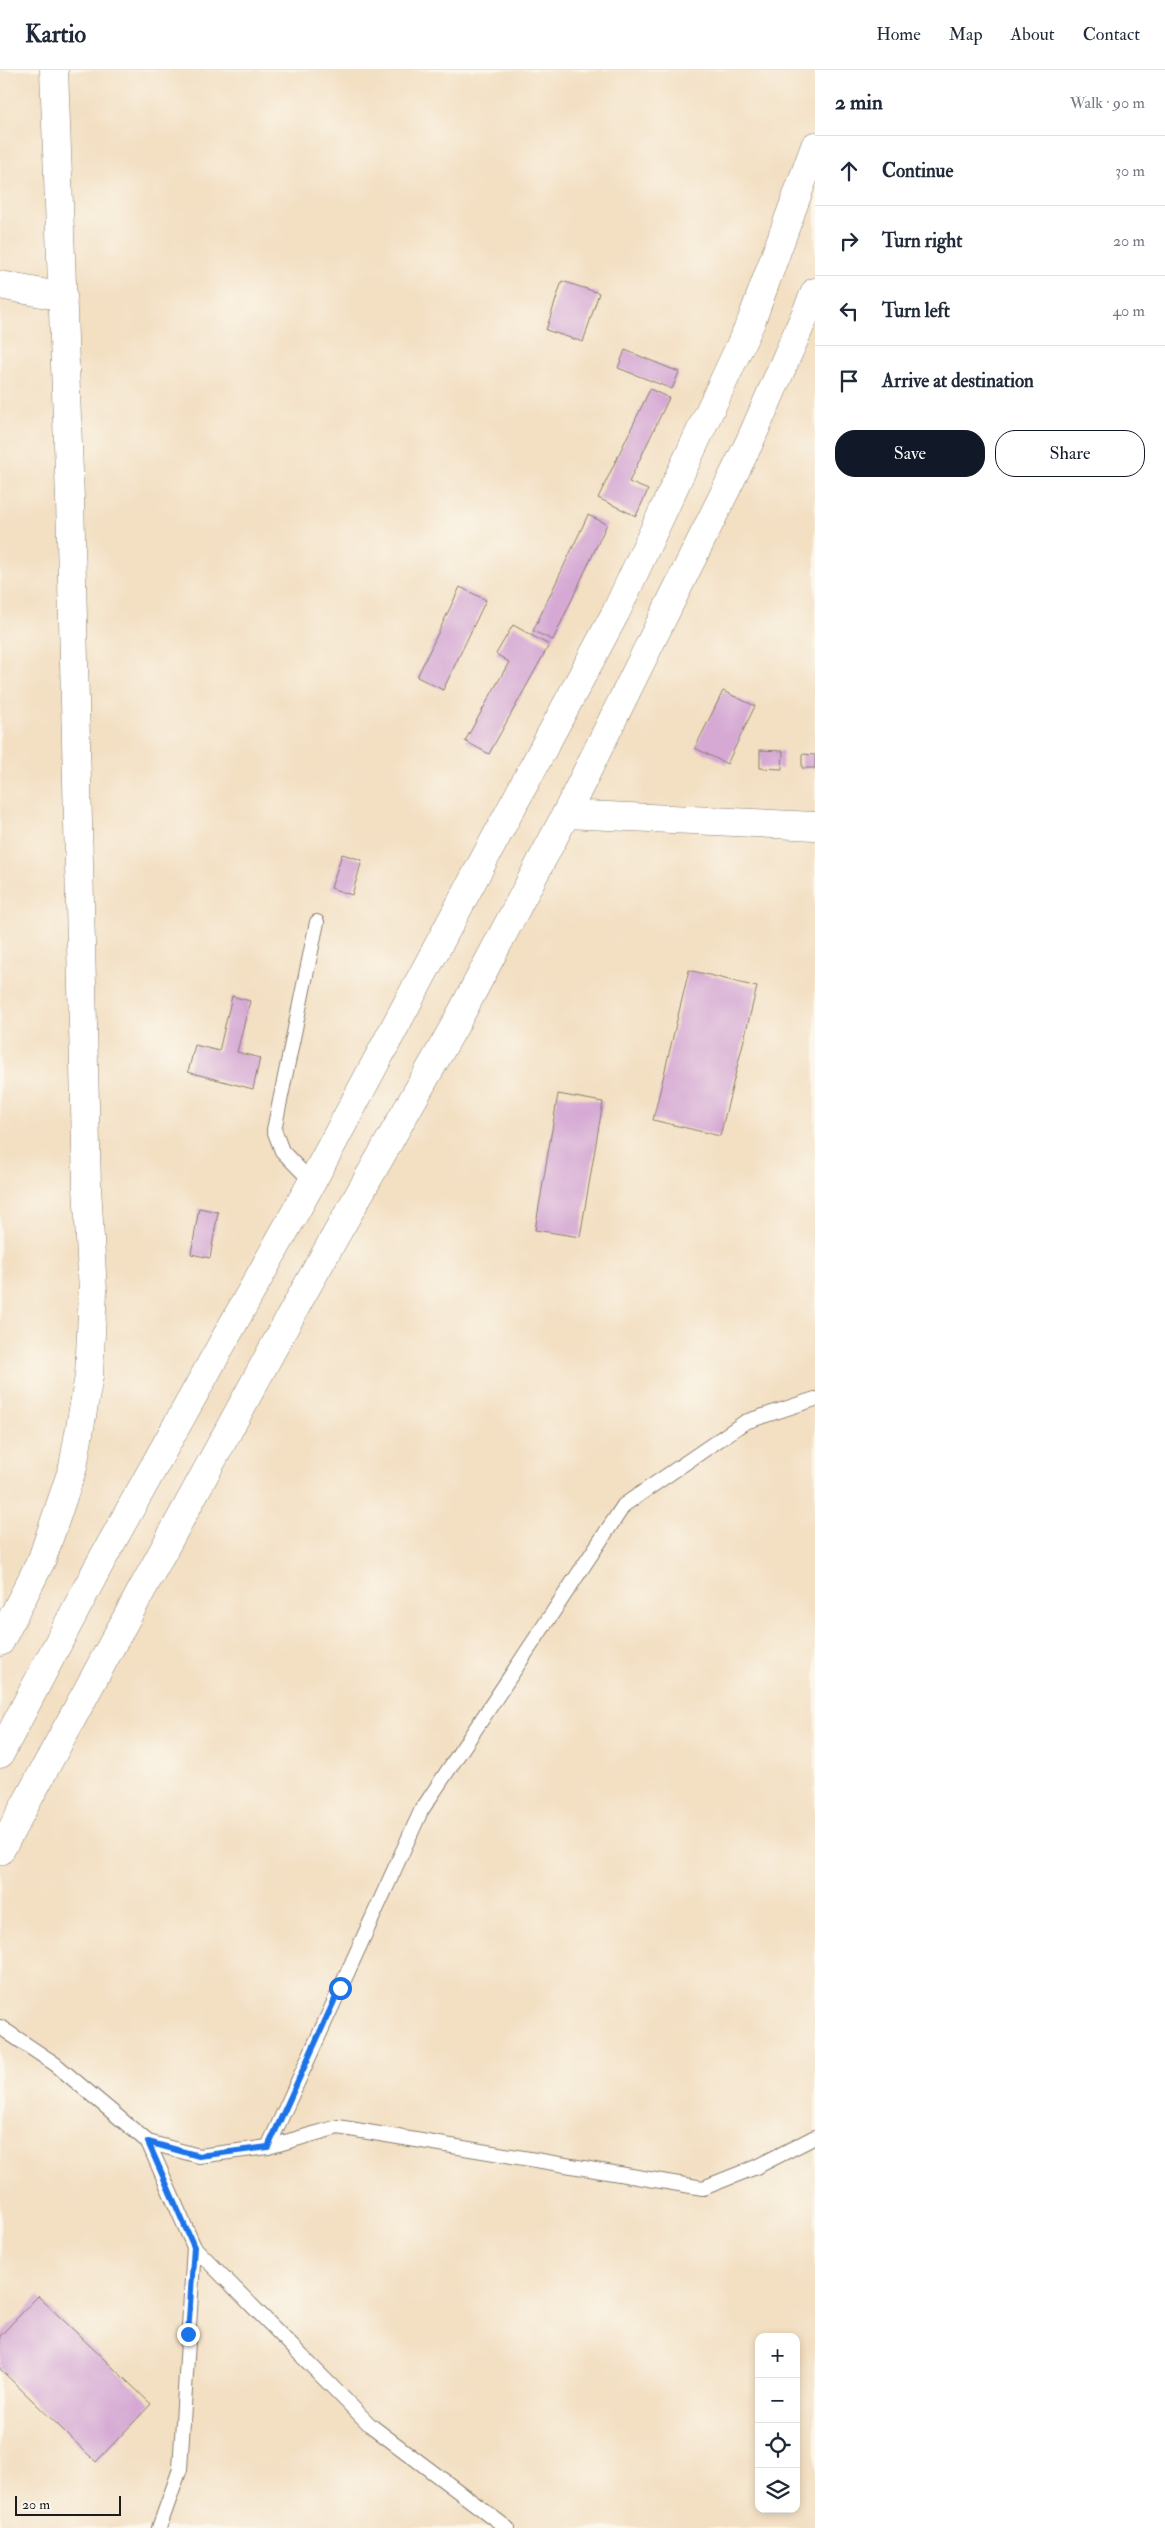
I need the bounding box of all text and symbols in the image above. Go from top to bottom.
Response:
text: Kartio [25,19,86,50]
text: Home [876,23,921,46]
text: Map [949,23,983,46]
text: About [1011,23,1055,46]
text: Contact [1083,23,1140,46]
text: 2 min [835,89,883,116]
text: Walk · 90 m [1070,93,1145,113]
icon: ahead [835,157,863,185]
text: Continue [882,159,953,183]
text: 30 m [1115,161,1145,181]
icon: right [835,227,863,255]
text: Turn right [882,229,962,253]
text: 20 m [1113,231,1145,251]
icon: left [835,297,863,325]
text: Turn left [882,299,950,323]
text: 40 m [1112,301,1145,321]
icon: arrive [835,367,863,395]
text: Arrive at destination [882,369,1034,393]
button: Save [835,430,985,477]
button: Share [995,430,1145,477]
route start [329,1977,352,2000]
route end [177,2323,200,2346]
map controls [755,2333,800,2513]
button: + [755,2333,800,2378]
button: − [755,2378,800,2423]
button: locate [755,2423,800,2468]
button: layers [755,2468,800,2513]
scale bar [15,2493,121,2516]
text: 20 m [22,2496,50,2513]

